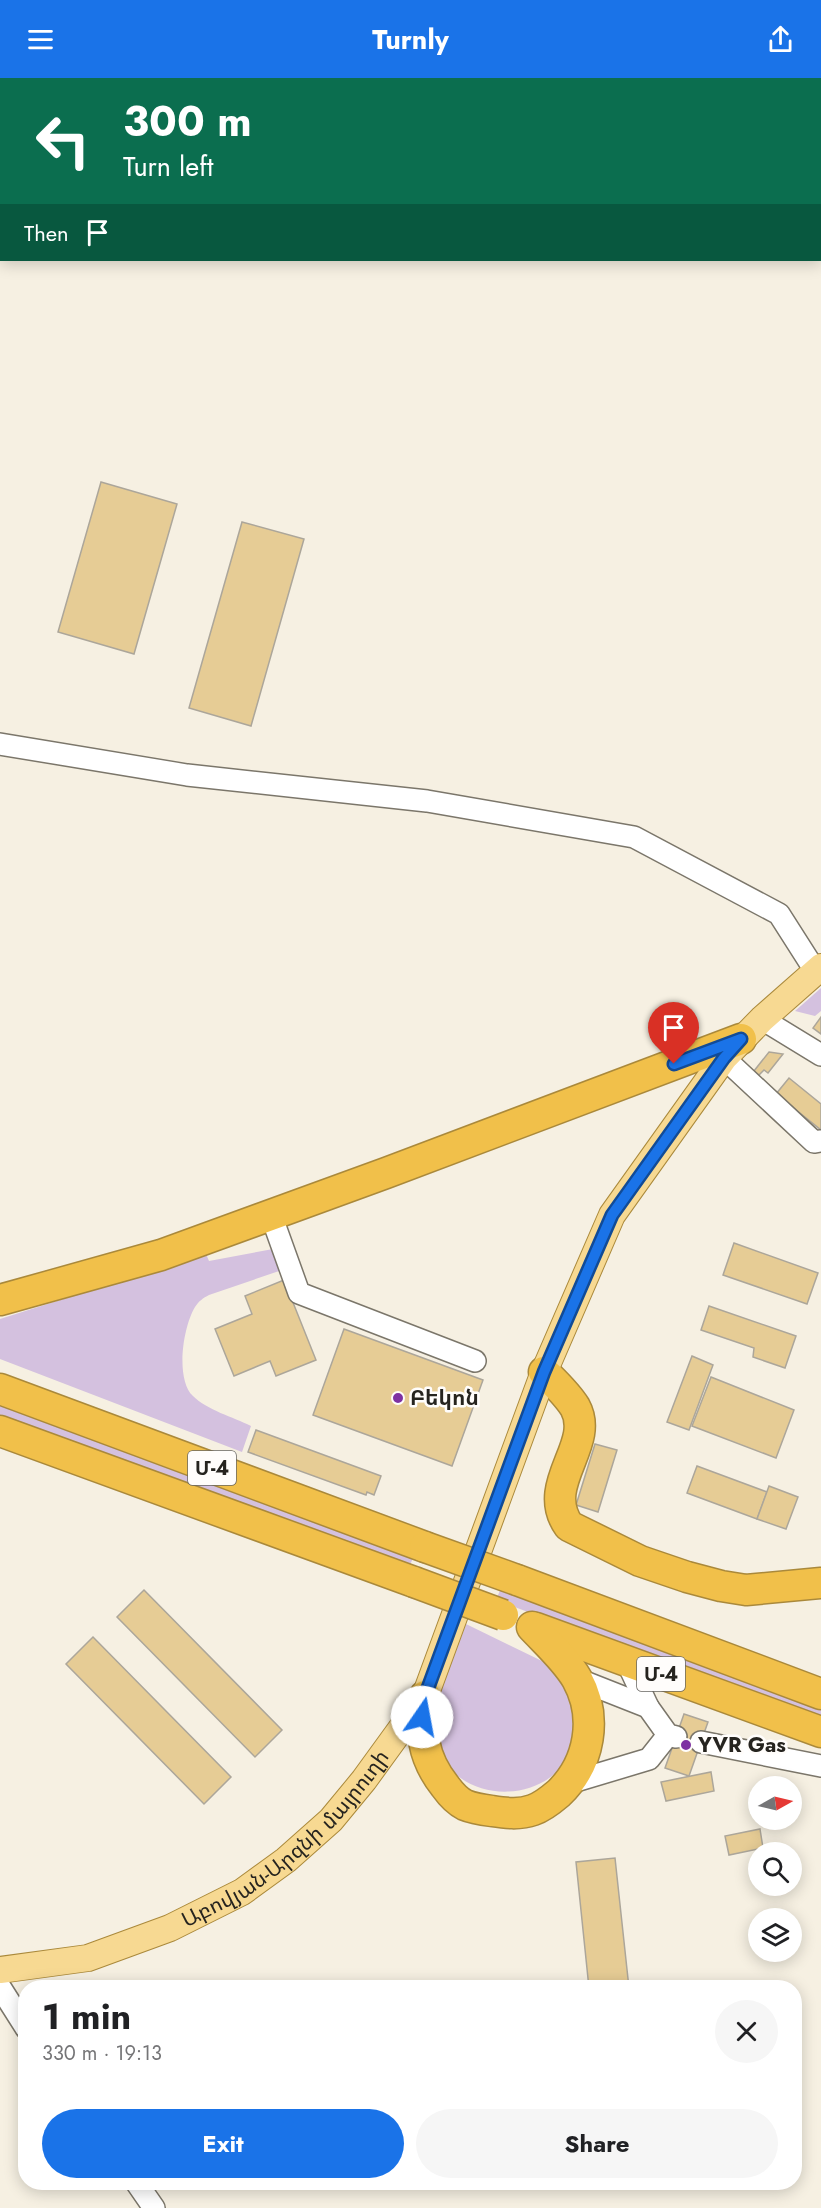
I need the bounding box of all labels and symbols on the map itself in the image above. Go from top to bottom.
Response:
pin [648,1002,699,1064]
place label: Բեկոն [410,1383,479,1413]
marker: Բեկոն [391,1391,405,1405]
road number: Մ-4 [188,1451,236,1485]
road number: Մ-4 [637,1657,685,1691]
position arrow [390,1685,454,1749]
place label: YVR Gas [697,1730,786,1760]
marker: YVR Gas [679,1738,693,1752]
street label: Աբովյան-Արզնի մայրուղի [176,1744,396,1935]
north arrow [748,1776,802,1830]

